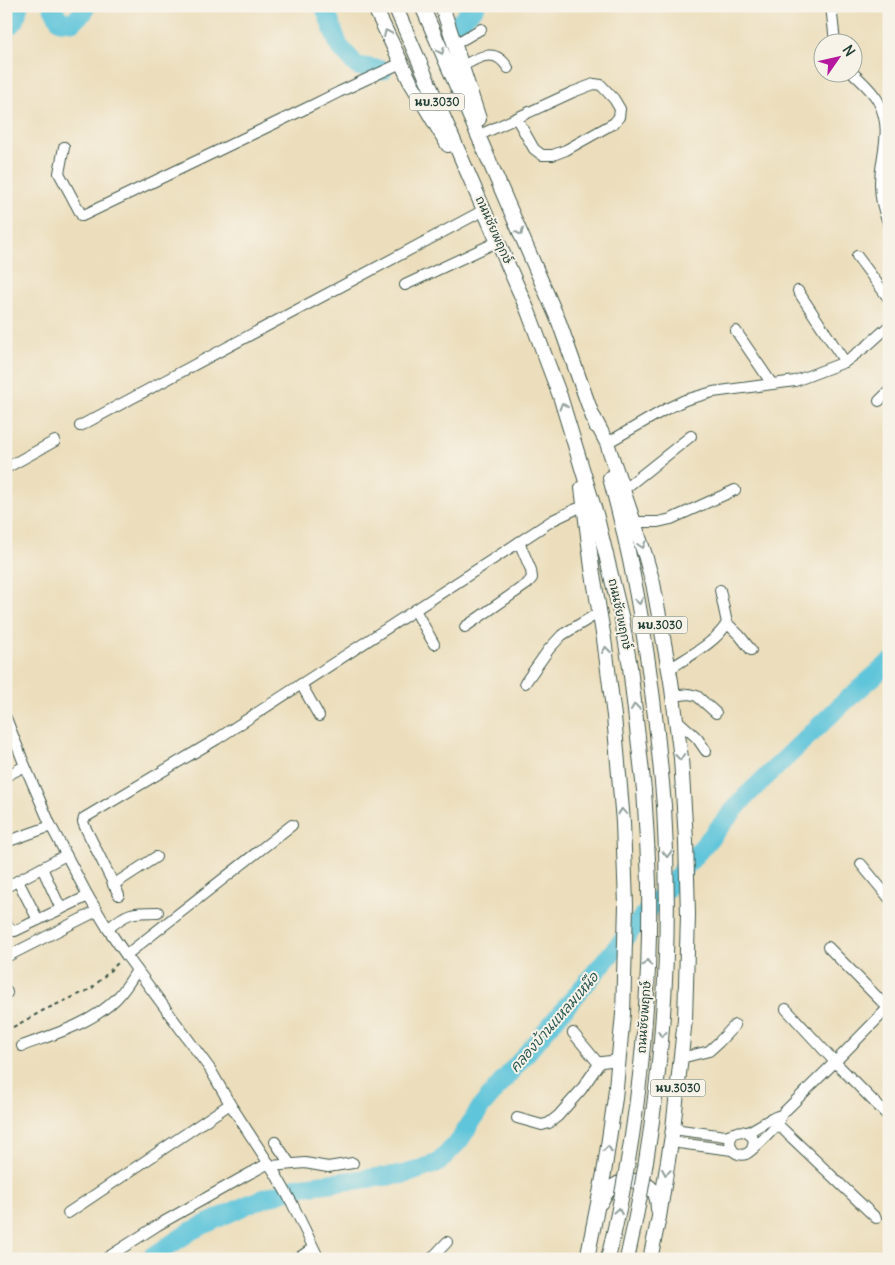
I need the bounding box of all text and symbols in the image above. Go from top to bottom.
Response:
one-way arrow [383,29,393,38]
north arrow [812,32,862,82]
text: N [839,42,859,60]
one-way arrow [435,46,446,55]
road number: นบ.3030 [410,94,464,110]
street label: ถนนชัยพฤกษ์ [472,194,516,267]
one-way arrow [513,227,524,236]
one-way arrow [559,402,569,411]
one-way arrow [636,541,646,549]
street label: ถนนชัยพฤกษ์ [605,577,636,652]
one-way arrow [633,597,643,606]
road number: นบ.3030 [632,616,688,634]
one-way arrow [601,646,612,654]
one-way arrow [630,703,641,711]
one-way arrow [674,753,685,761]
one-way arrow [617,808,628,816]
one-way arrow [661,850,672,858]
one-way arrow [642,959,653,967]
water label: คลองบ้านแหลมเหนือ [506,968,603,1076]
street label: ถนนชัยพฤกษ์ [633,979,655,1054]
one-way arrow [657,1030,668,1038]
road number: นบ.3030 [650,1080,706,1096]
one-way arrow [602,1144,612,1153]
one-way arrow [661,1168,672,1176]
one-way arrow [612,1207,622,1215]

